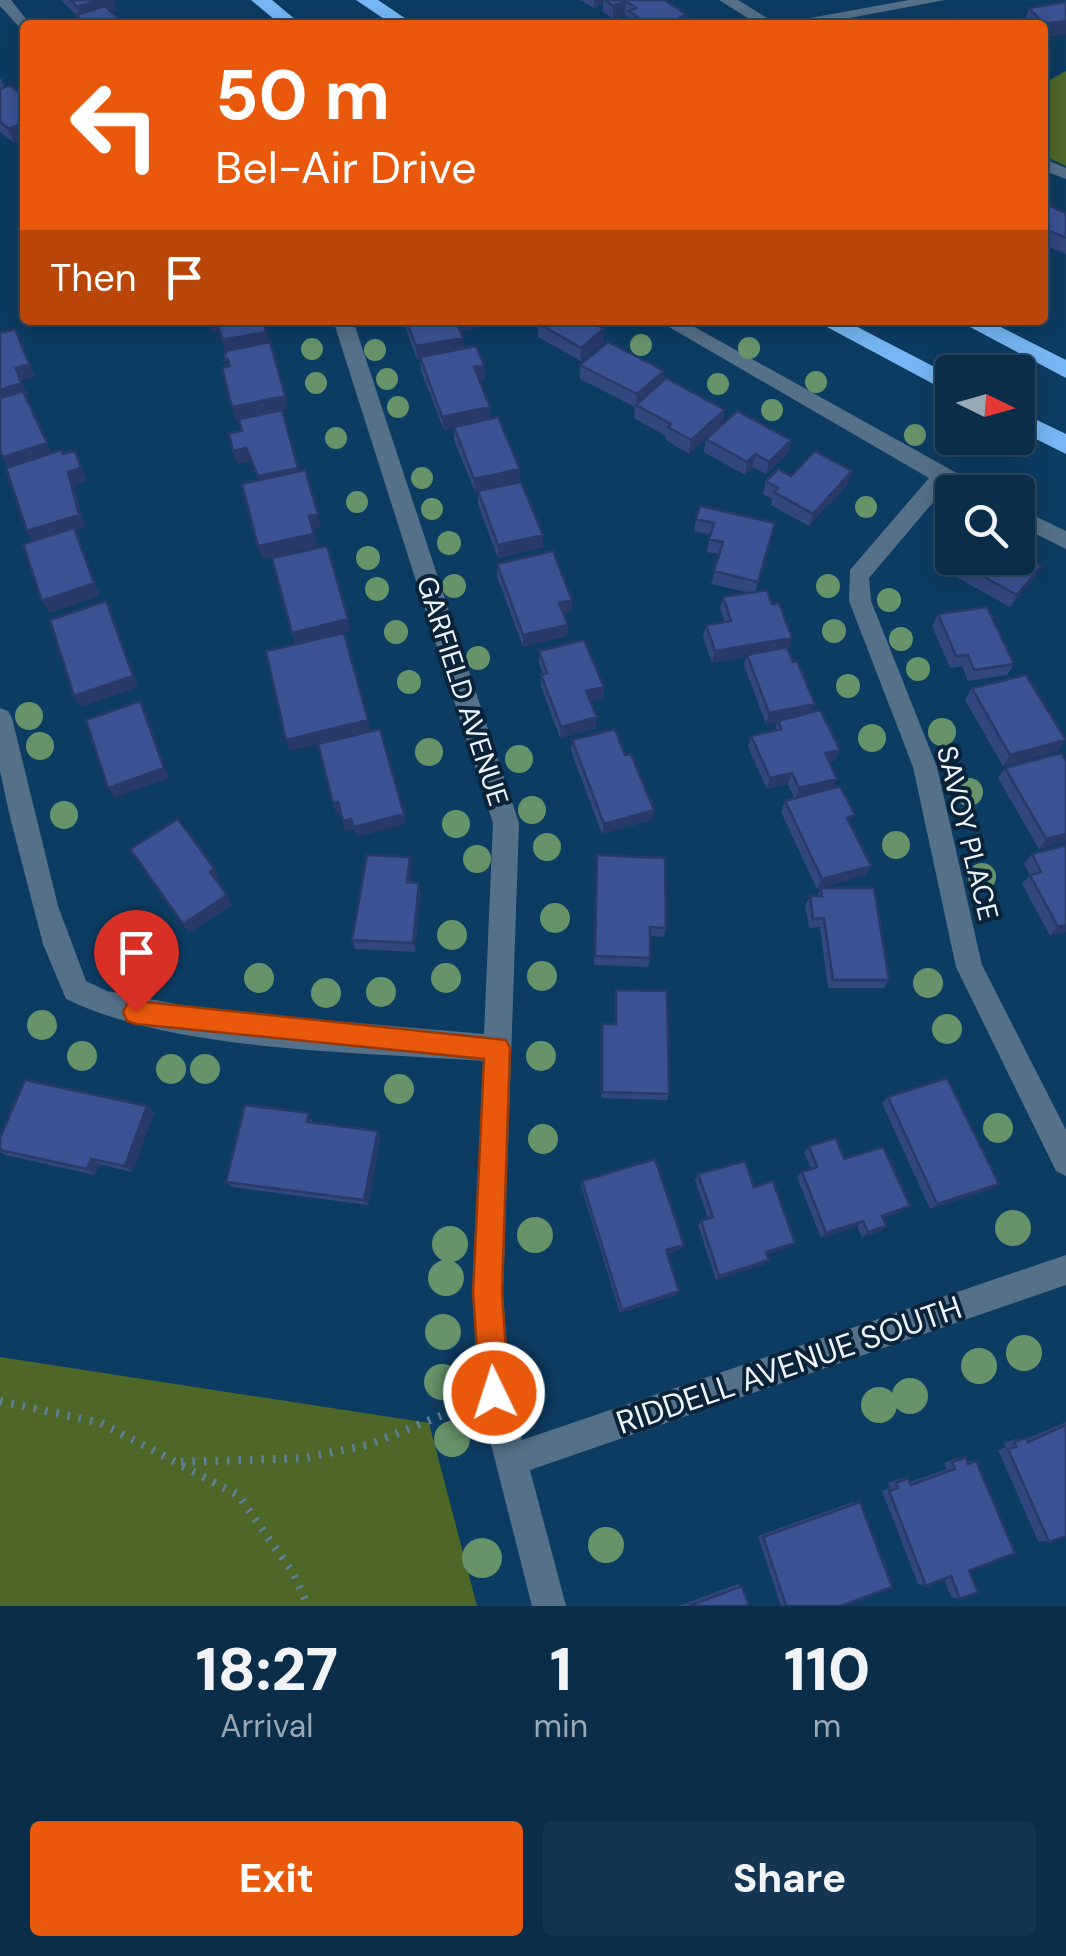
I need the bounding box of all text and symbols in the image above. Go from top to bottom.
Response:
text: 50 m [215,50,390,141]
icon: left [50,60,180,190]
text: Bel-Air Drive [215,138,477,197]
icon: arrive [157,250,212,305]
text: Then [50,253,137,303]
north arrow [935,355,1035,455]
map controls [935,355,1035,575]
button: search [935,475,1035,575]
street label: GARFIELD AVENUE [408,572,517,811]
street label: SAVOY PLACE [928,742,1007,924]
pin [94,910,179,1013]
icon: arrive [109,925,164,980]
street label: RIDDELL AVENUE SOUTH [611,1286,967,1444]
position arrow [442,1341,546,1445]
text: 18:27 [196,1630,338,1709]
text: 1 [550,1630,572,1709]
text: 110 [784,1630,870,1709]
text: Arrival [220,1705,313,1747]
text: min [534,1705,588,1747]
text: m [813,1705,841,1747]
button: Exit [30,1821,523,1936]
button: Share [543,1821,1036,1936]

